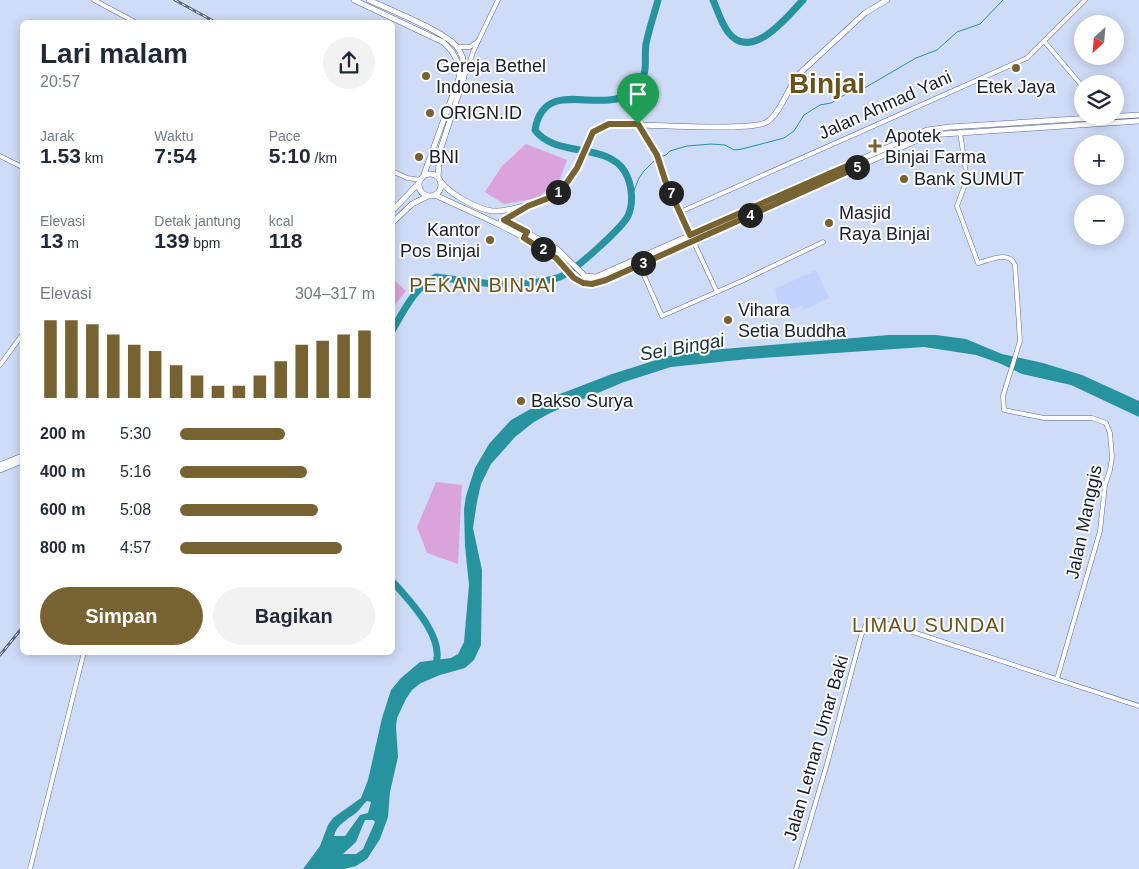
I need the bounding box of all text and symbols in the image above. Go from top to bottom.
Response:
north arrow [1074,15,1124,65]
map controls [1074,15,1124,245]
button: share [323,37,375,89]
text: Lari malam [40,38,188,69]
place label: Gereja Bethel Indonesia [436,56,546,97]
marker: Etek Jaya [1010,62,1022,74]
street label: Jalan Ahmad Yani [815,67,955,143]
district label: Binjai [789,68,865,99]
marker: Gereja Bethel Indonesia [420,70,432,82]
text: 20:57 [40,73,80,90]
pin [617,73,659,124]
button: layers [1074,75,1124,125]
place label: Etek Jaya [976,77,1057,97]
icon: arrive [624,80,652,108]
place label: ORIGN.ID [440,103,522,123]
marker: ORIGN.ID [424,107,436,119]
place label: Apotek Binjai Farma [885,126,987,167]
text: Jarak [40,128,74,144]
text: Waktu [154,128,193,144]
text: Pace [269,128,301,144]
button: + [1074,135,1124,185]
marker: Apotek Binjai Farma [869,140,881,152]
text: 1.53 [40,144,81,167]
text: 7:54 [154,144,196,167]
text: 5:10 [269,144,311,167]
place label: BNI [429,147,459,167]
text: km [81,150,103,166]
text: /km [311,150,337,166]
marker: BNI [413,151,425,163]
pin: 5 [844,154,870,180]
text: 5 [854,159,861,175]
place label: Bank SUMUT [914,169,1024,189]
marker: Bank SUMUT [898,173,910,185]
pin: 1 [546,180,570,204]
pin: 7 [658,180,684,206]
text: 1 [555,184,562,200]
text: 7 [668,185,675,201]
button: − [1074,195,1124,245]
pin: 4 [738,202,762,228]
place label: Masjid Raya Binjai [839,203,930,244]
text: 4 [747,207,754,223]
text: Elevasi [40,213,85,229]
text: Detak jantung [154,213,241,229]
text: kcal [269,213,294,229]
marker: Masjid Raya Binjai [823,217,835,229]
place label: Kantor Pos Binjai [400,220,480,261]
text: 13 [40,229,63,252]
text: 139 [154,229,189,252]
text: 118 [269,229,303,252]
marker: Kantor Pos Binjai [484,234,496,246]
text: m [63,235,79,251]
text: bpm [189,235,221,251]
pin: 2 [530,236,556,262]
text: 2 [540,241,547,257]
pin: 3 [630,250,656,276]
text: 3 [640,255,647,271]
district label: PEKAN BINJAI [409,274,557,296]
text: Elevasi [40,285,92,302]
text: 304–317 m [295,285,375,302]
place label: Vihara Setia Buddha [738,300,847,341]
marker: Vihara Setia Buddha [722,314,734,326]
water label: Sei Bingai [638,329,727,365]
place label: Bakso Surya [531,391,634,411]
marker: Bakso Surya [515,395,527,407]
text: 200 m [40,425,85,442]
text: 5:30 [120,425,151,442]
text: 400 m [40,463,85,480]
text: 5:16 [120,463,151,480]
street label: Jalan Manggis [1062,463,1106,581]
text: 600 m [40,501,85,518]
text: 5:08 [120,501,151,518]
text: 800 m [40,539,85,556]
text: 4:57 [120,539,151,556]
button: Simpan [40,587,203,645]
button: Bagikan [213,587,375,645]
district label: LIMAU SUNDAI [852,614,1006,636]
street label: Jalan Letnan Umar Baki [780,653,852,843]

